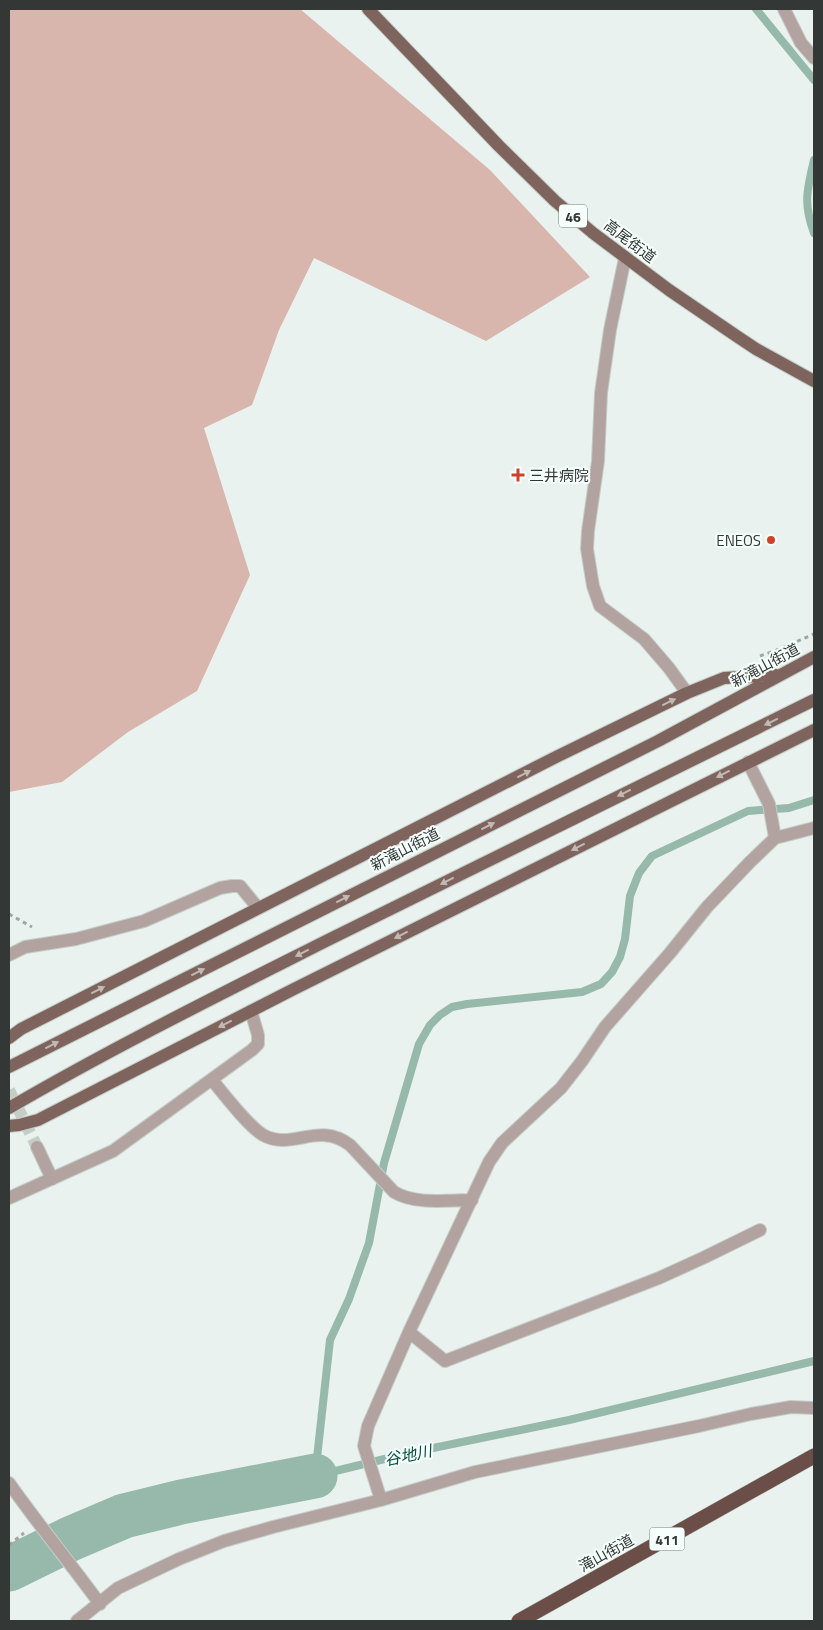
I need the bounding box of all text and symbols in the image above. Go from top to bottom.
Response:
road number: 46 [559,205,587,228]
street label: 高尾街道 [599,214,661,268]
place label: 三井病院 [529,464,589,487]
marker: 三井病院 [511,468,525,482]
place label: ENEOS [716,529,761,552]
marker: ENEOS [765,534,777,546]
street label: 新滝山街道 [726,637,804,693]
one-way arrow [662,698,677,706]
one-way arrow [763,718,778,726]
one-way arrow [516,770,531,778]
one-way arrow [716,770,731,778]
one-way arrow [617,789,632,797]
street label: 新滝山街道 [366,822,444,876]
one-way arrow [481,822,495,830]
one-way arrow [571,843,585,851]
one-way arrow [440,876,455,885]
one-way arrow [336,895,350,903]
one-way arrow [394,931,409,940]
one-way arrow [295,950,309,958]
one-way arrow [190,968,205,976]
one-way arrow [91,986,105,994]
one-way arrow [218,1020,232,1028]
one-way arrow [45,1041,59,1049]
water label: 谷地川 [382,1438,436,1472]
street label: 滝山街道 [574,1528,638,1578]
road number: 411 [650,1528,684,1550]

